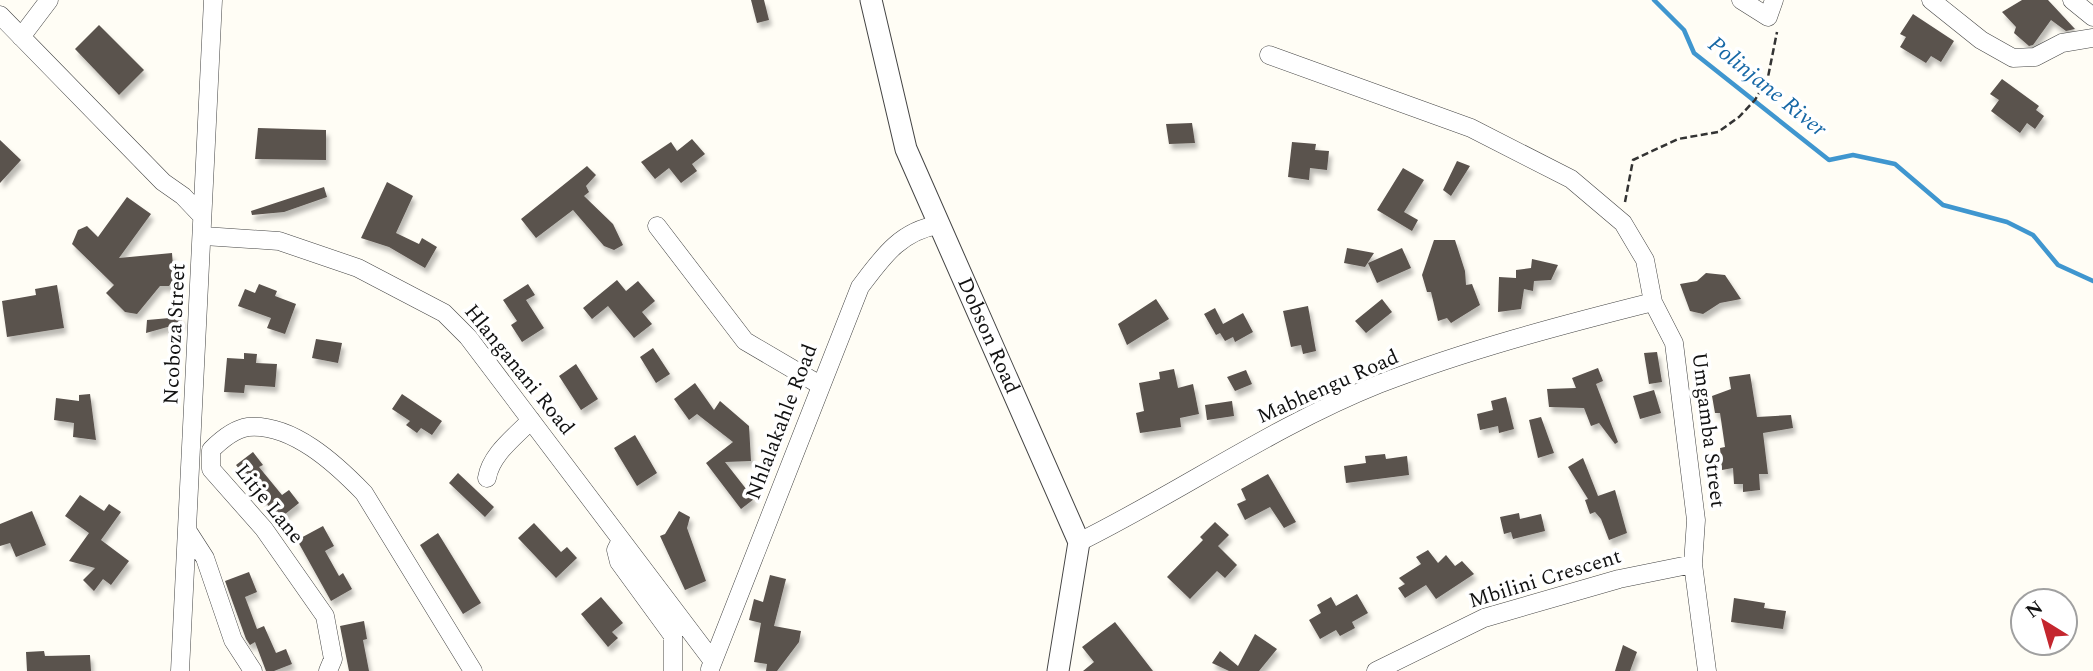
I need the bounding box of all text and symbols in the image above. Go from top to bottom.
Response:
water label: Polinjane River [1700,28,1835,147]
street label: Ncoboza Street [155,262,195,406]
street label: Dobson Road [948,272,1028,399]
street label: Hlanganani Road [456,297,582,443]
street label: Nhlalakahle Road [738,340,826,504]
street label: Mabhengu Road [1252,341,1404,433]
street label: Umgamba Street [1683,350,1733,510]
street label: Litje Lane [227,457,311,551]
street label: Mbilini Crescent [1465,541,1625,617]
north arrow [2009,587,2079,657]
text: N [2020,593,2050,626]

